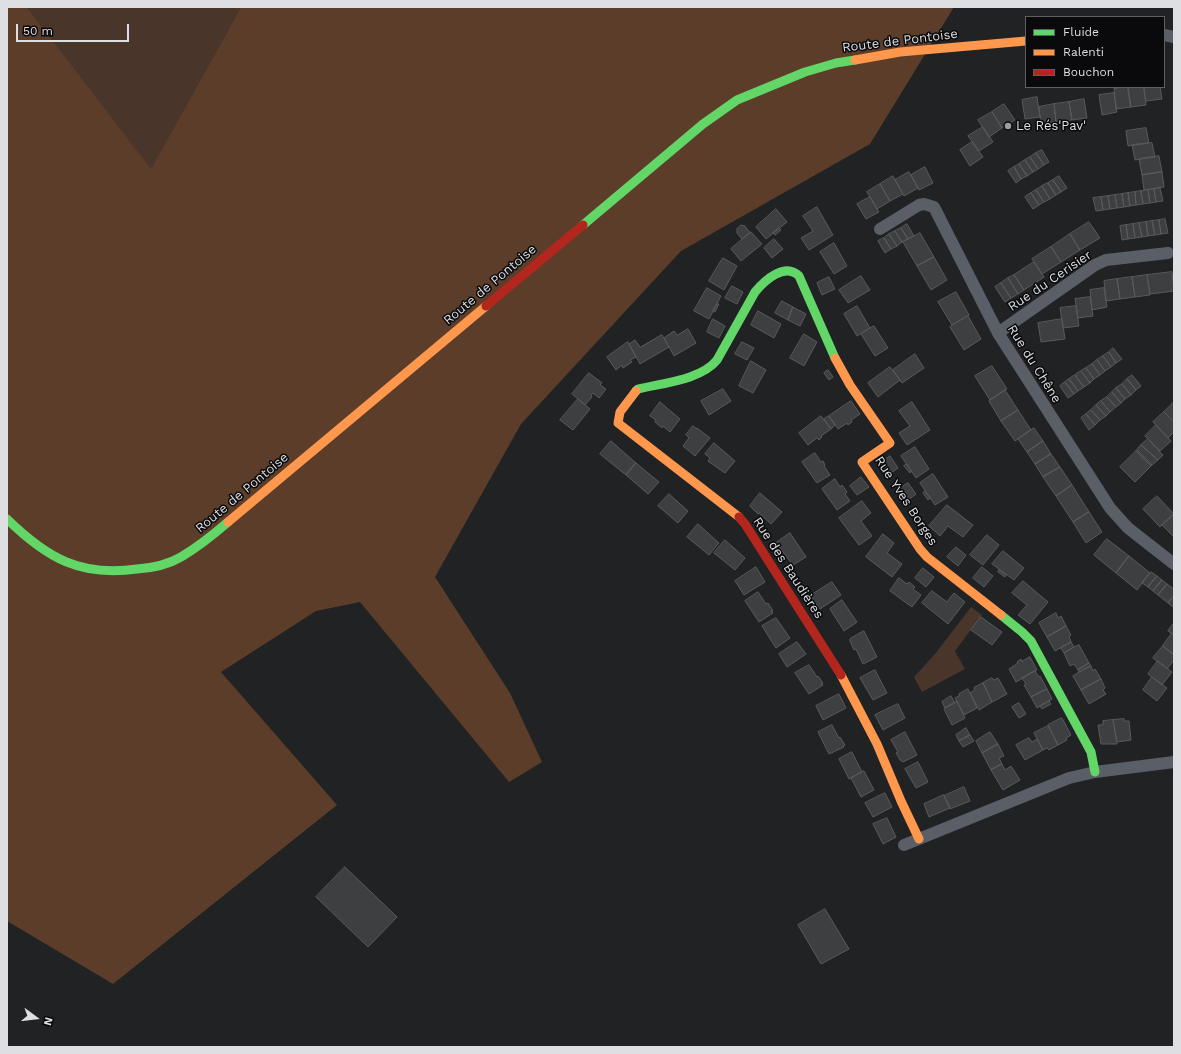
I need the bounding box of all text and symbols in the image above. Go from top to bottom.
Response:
scale bar [18,16,131,42]
legend [1025,16,1165,88]
text: 50 m [23,24,53,38]
text: Fluide [1063,25,1099,39]
street label: Route de Pontoise [841,26,959,56]
text: Ralenti [1063,45,1104,59]
text: Bouchon [1063,65,1114,79]
place label: Le Rés'Pav' [1016,118,1086,134]
marker: Le Rés'Pav' [1003,121,1013,131]
street label: Route de Pontoise [440,242,540,328]
street label: Rue du Cerisier [1005,247,1095,315]
street label: Rue du Chêne [1004,322,1064,406]
street label: Route de Pontoise [192,450,292,536]
street label: Rue Yves Borges [871,453,941,549]
street label: Rue des Baudières [749,514,827,622]
north arrow [16,998,56,1038]
text: N [41,1016,55,1027]

